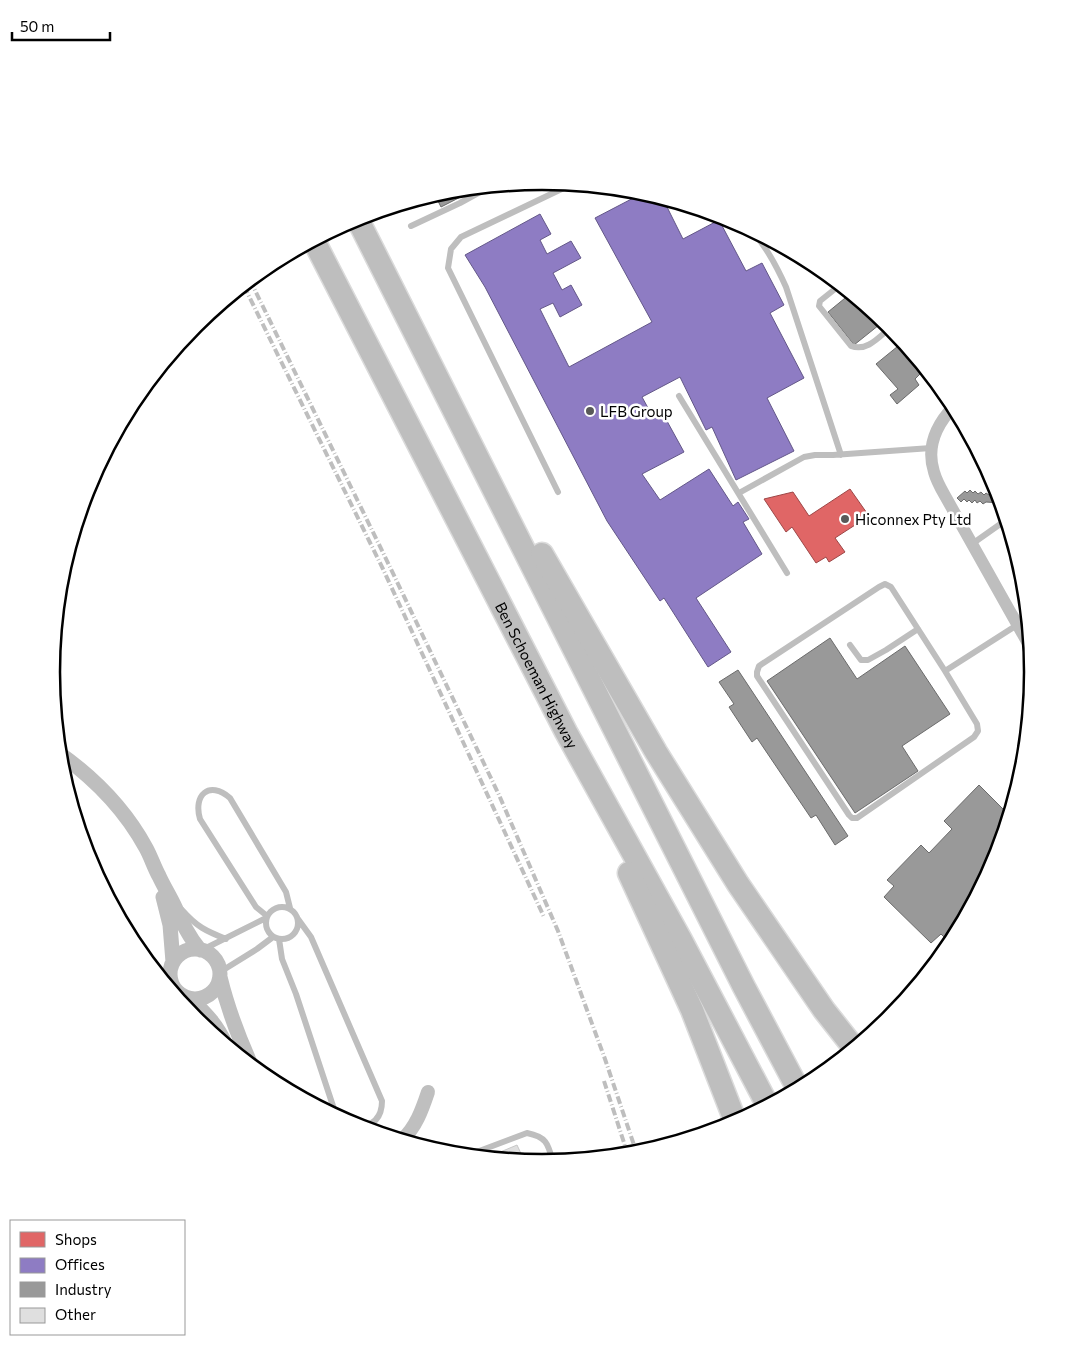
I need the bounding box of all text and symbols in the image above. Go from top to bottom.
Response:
scale bar [12,10,110,42]
text: 50 m [20,17,54,35]
place label: LFB Group [600,402,673,420]
marker: LFB Group [584,405,596,417]
place label: Hiconnex Pty Ltd [855,510,972,528]
marker: Hiconnex Pty Ltd [839,513,851,525]
street label: Ben Schoeman Highway [492,599,582,752]
legend [10,1220,185,1335]
text: Shops [55,1230,97,1248]
text: Offices [55,1255,105,1273]
text: Industry [55,1280,112,1298]
text: Other [55,1305,96,1323]

